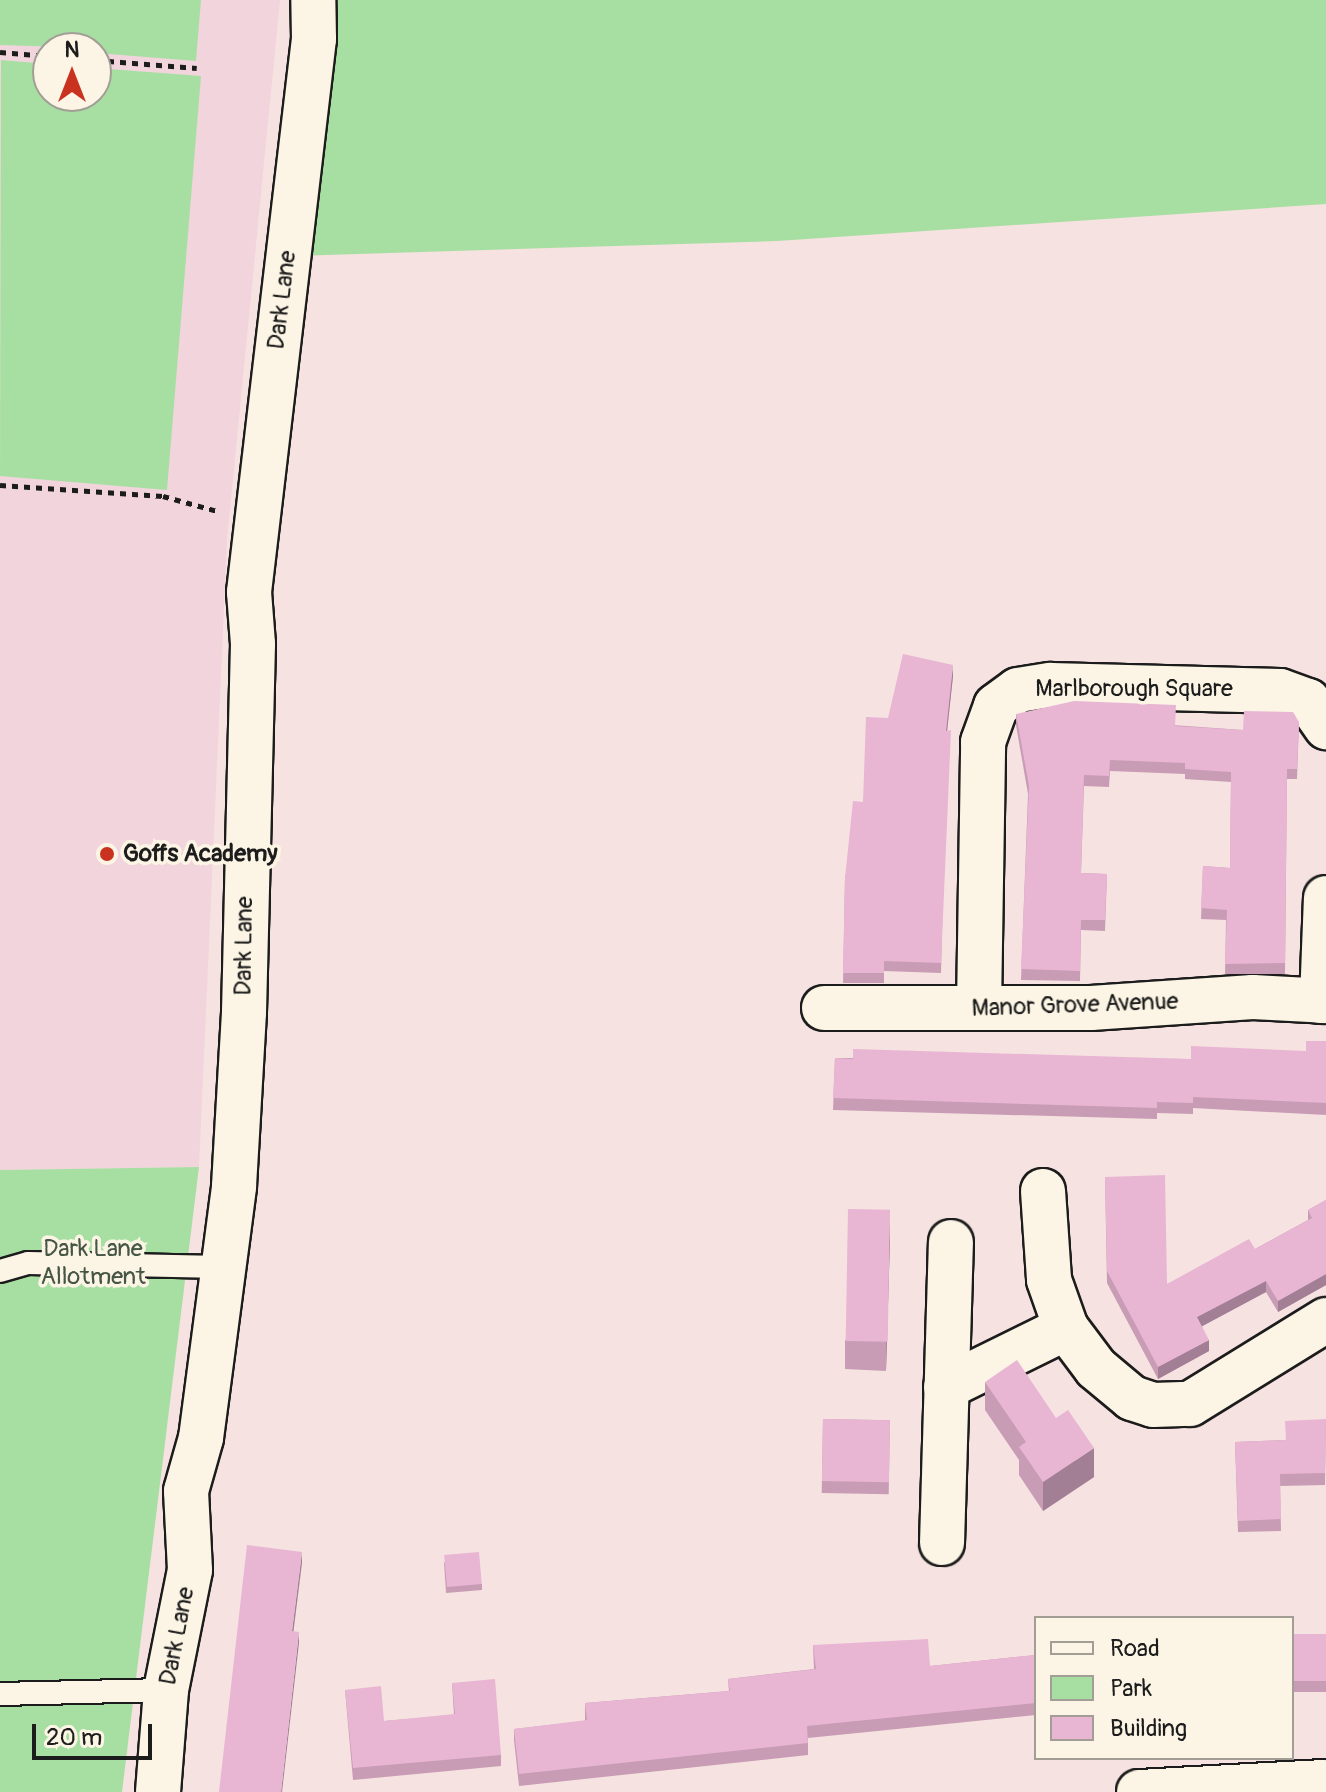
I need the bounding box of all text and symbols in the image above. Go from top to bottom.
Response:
north arrow [32,32,112,112]
text: N [65,36,79,64]
street label: Dark Lane [262,249,302,351]
street label: Marlborough Square [1035,675,1233,703]
place label: Goffs Academy [123,840,278,868]
marker: Goffs Academy [98,845,116,863]
street label: Dark Lane [229,896,259,996]
street label: Manor Grove Avenue [971,987,1179,1023]
park label: Dark Lane Allotment [40,1235,146,1291]
street label: Dark Lane [153,1584,201,1688]
legend [1034,1616,1294,1760]
text: Road [1110,1634,1160,1663]
text: Park [1110,1674,1152,1703]
scale bar [36,1708,156,1758]
text: Building [1110,1714,1187,1743]
text: 20 m [46,1723,102,1752]

